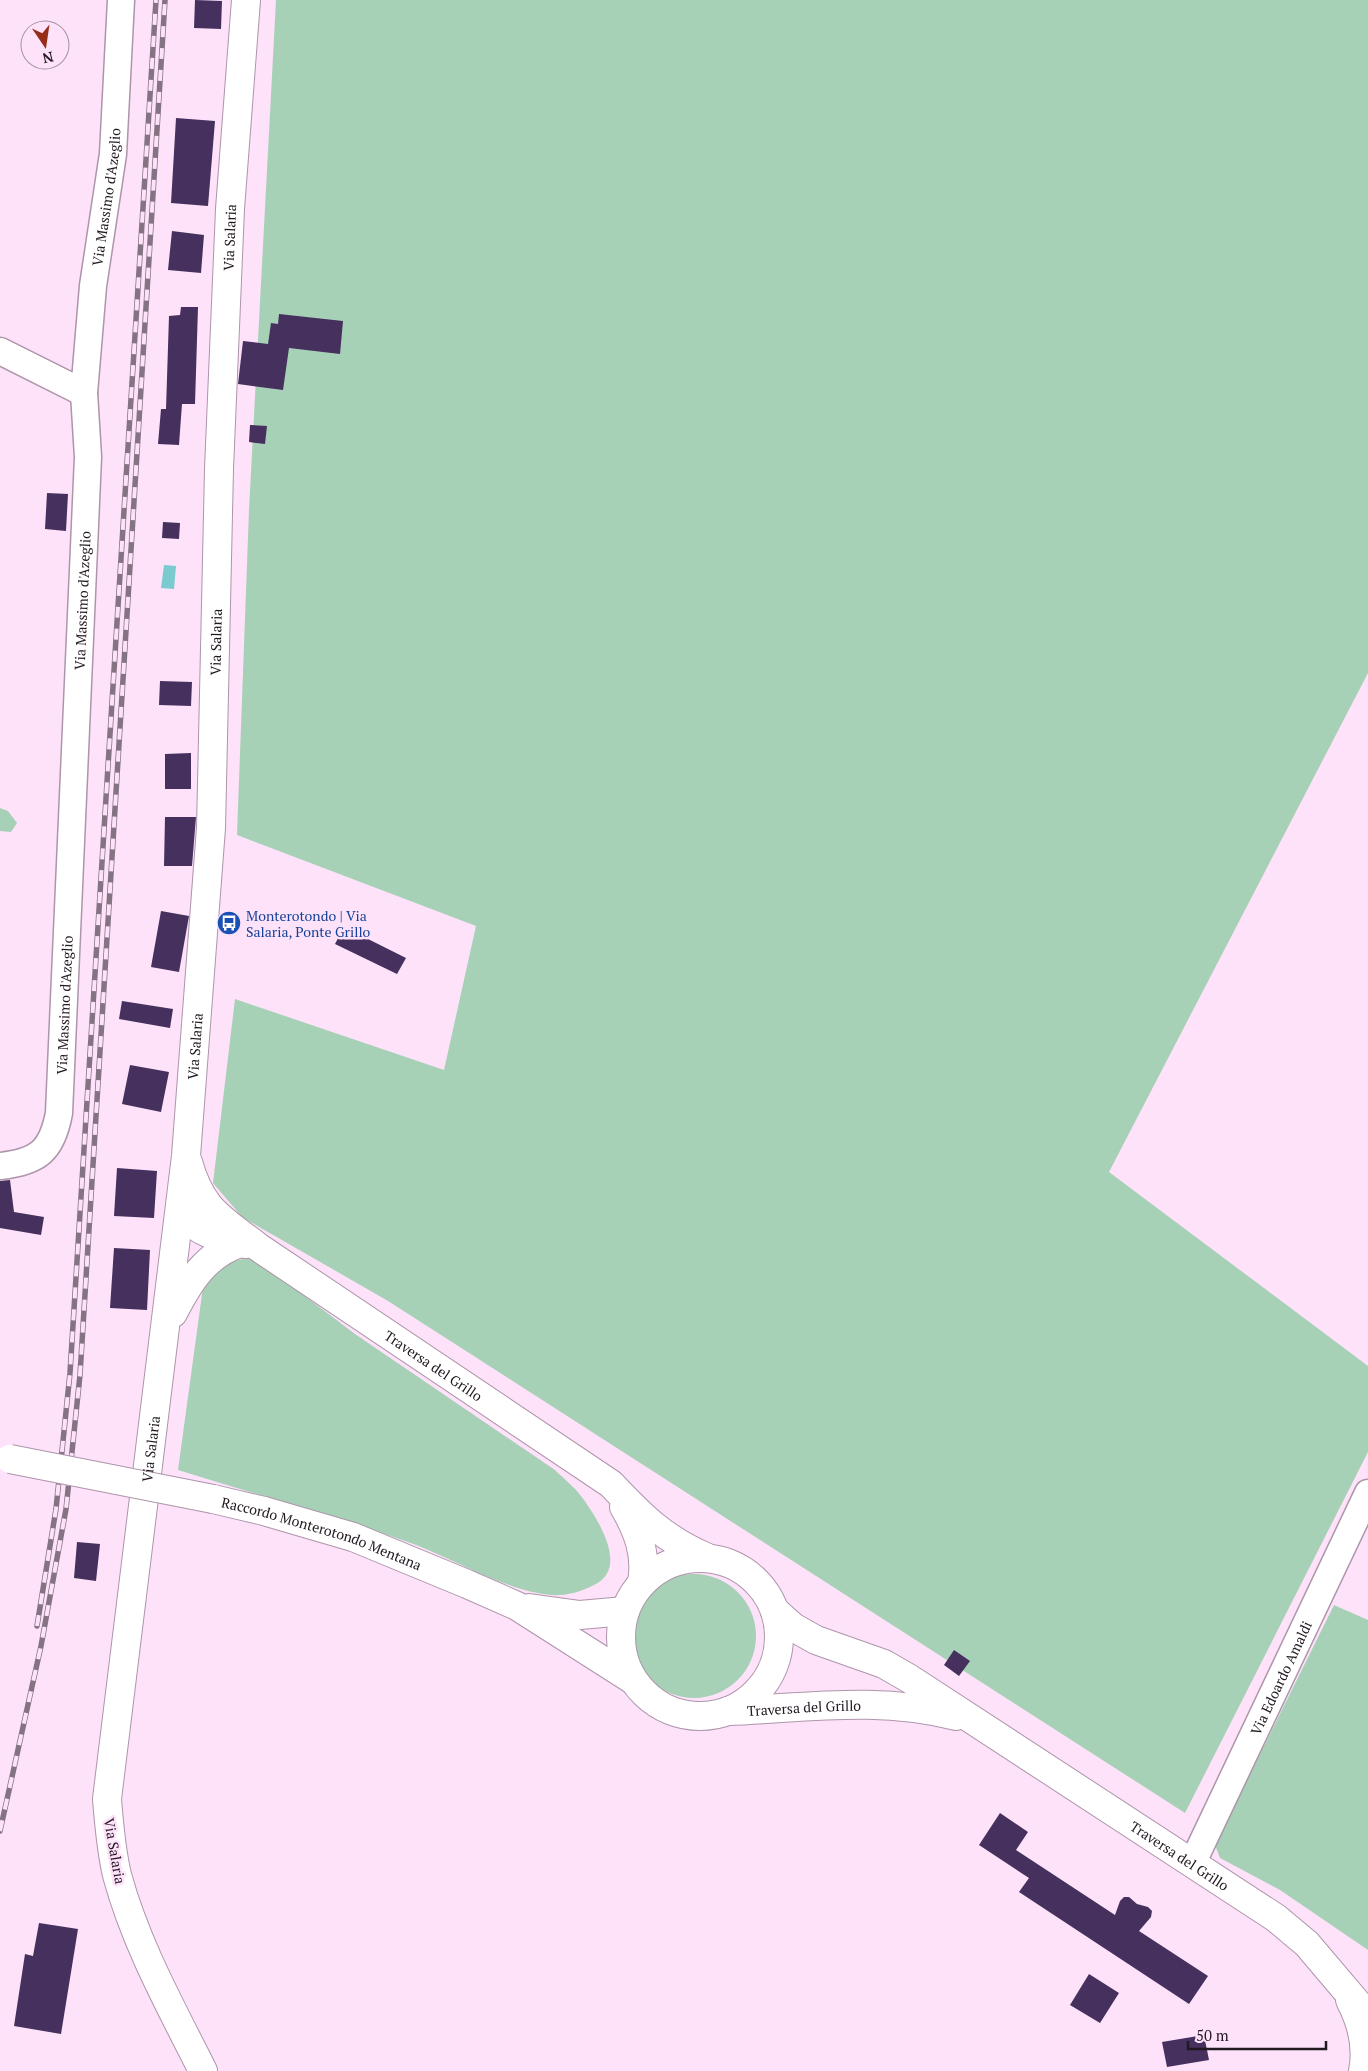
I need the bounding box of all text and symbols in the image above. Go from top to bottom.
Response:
north arrow [20,20,70,70]
text: N [40,48,55,69]
street label: Via Massimo d'Azeglio [87,127,124,267]
street label: Via Salaria [218,203,240,271]
street label: Via Massimo d'Azeglio [69,530,94,670]
street label: Via Salaria [205,608,225,676]
place label: Monterotondo | Via Salaria, Ponte Grillo [246,906,371,941]
bus stop icon: Monterotondo | Via Salaria, Ponte Grillo [216,910,242,936]
street label: Via Massimo d'Azeglio [51,935,76,1075]
street label: Via Salaria [182,1012,206,1080]
street label: Traversa del Grillo [381,1325,487,1405]
street label: Via Salaria [137,1414,164,1483]
street label: Raccordo Monterotondo Mentana [220,1492,425,1574]
street label: Via Edoardo Amaldi [1245,1618,1316,1738]
street label: Traversa del Grillo [746,1695,861,1720]
street label: Via Salaria [100,1816,130,1886]
street label: Traversa del Grillo [1127,1816,1233,1895]
scale bar [1188,2018,1326,2050]
text: 50 m [1196,2025,1229,2045]

